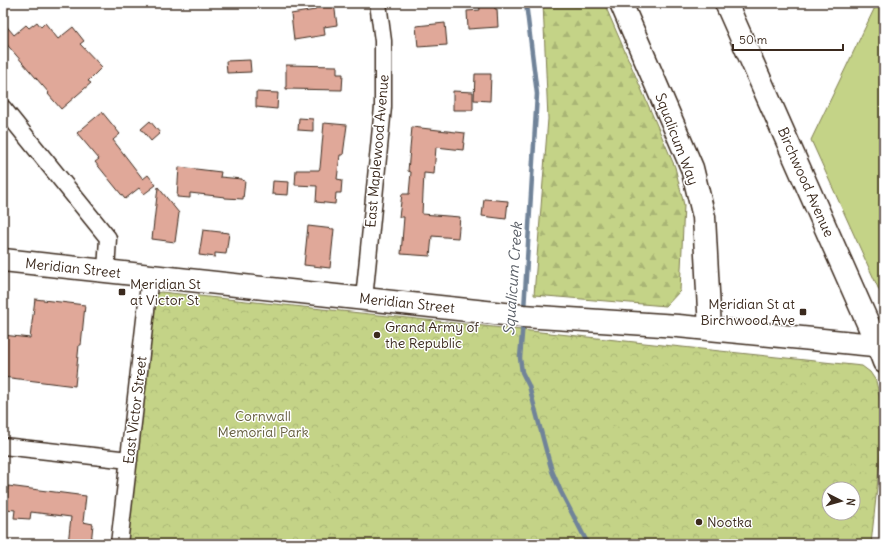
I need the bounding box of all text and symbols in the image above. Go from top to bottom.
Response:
scale bar [733,26,843,52]
text: 50 m [739,32,768,47]
street label: East Maplewood Avenue [361,74,393,228]
street label: Squalicum Way [651,91,703,187]
street label: Birchwood Avenue [774,124,838,240]
water label: Squalicum Creek [499,221,526,336]
street label: Meridian Street [24,254,122,282]
place label: Meridian St at Victor St [130,275,201,309]
marker: Meridian St at Victor St [117,287,127,297]
street label: Meridian Street [358,289,456,317]
place label: Meridian St at Birchwood Ave [700,295,795,329]
marker: Meridian St at Birchwood Ave [798,307,808,317]
place label: Grand Army of the Republic [385,318,479,352]
marker: Grand Army of the Republic [372,330,382,340]
street label: East Victor Street [119,355,151,465]
park label: Cornwall Memorial Park [217,407,309,441]
north arrow [821,481,861,521]
text: N [844,498,858,507]
place label: Nootka [707,513,752,531]
marker: Nootka [694,517,704,527]

